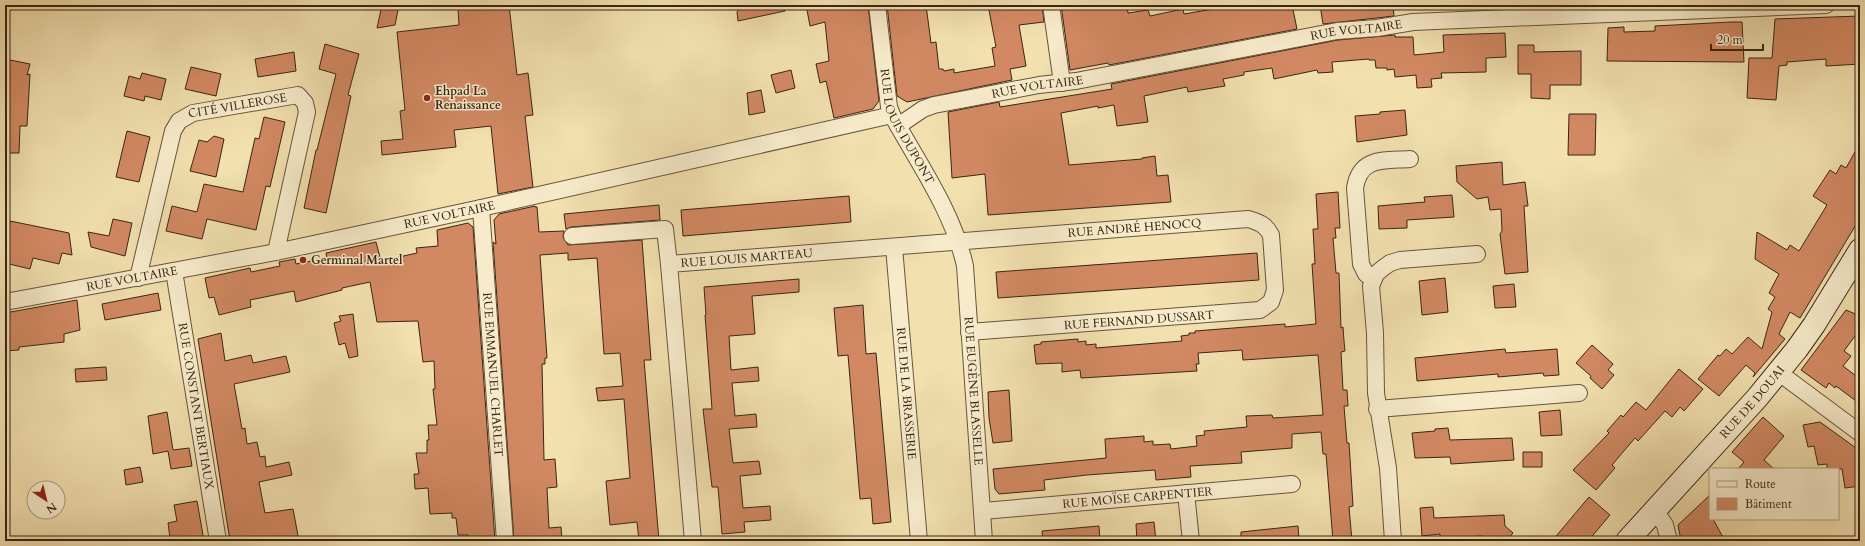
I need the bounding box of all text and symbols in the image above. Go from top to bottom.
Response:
street label: RUE VOLTAIRE [1309,16,1403,44]
scale bar [1711,26,1763,52]
text: 20 m [1717,32,1744,48]
street label: RUE LOUIS DUPONT [877,68,938,187]
street label: RUE VOLTAIRE [990,72,1085,102]
place label: Ehpad La Renaissance [435,83,501,113]
street label: CITÉ VILLEROSE [185,89,288,122]
marker: Ehpad La Renaissance [422,93,432,103]
street label: RUE VOLTAIRE [403,197,496,232]
street label: RUE ANDRÉ HENOCQ [1067,215,1202,241]
street label: RUE LOUIS MARTEAU [680,245,814,271]
place label: Germinal Martel [311,252,403,268]
marker: Germinal Martel [298,255,308,265]
street label: RUE VOLTAIRE [85,262,179,295]
street label: RUE EMMANUEL CHARLET [479,292,507,458]
street label: RUE FERNAND DUSSART [1063,307,1215,333]
street label: RUE EUGÈNE BLASSELLE [961,316,987,466]
street label: RUE CONSTANT BERTIAUX [175,322,218,491]
street label: RUE DE LA BRASSERIE [893,327,920,460]
street label: RUE DE DOUAI [1716,362,1788,442]
legend [1709,468,1839,520]
text: Route [1745,476,1776,492]
north arrow [26,480,66,520]
street label: RUE MOÏSE CARPENTIER [1062,483,1214,512]
text: Bâtiment [1745,496,1792,512]
text: N [43,499,60,517]

